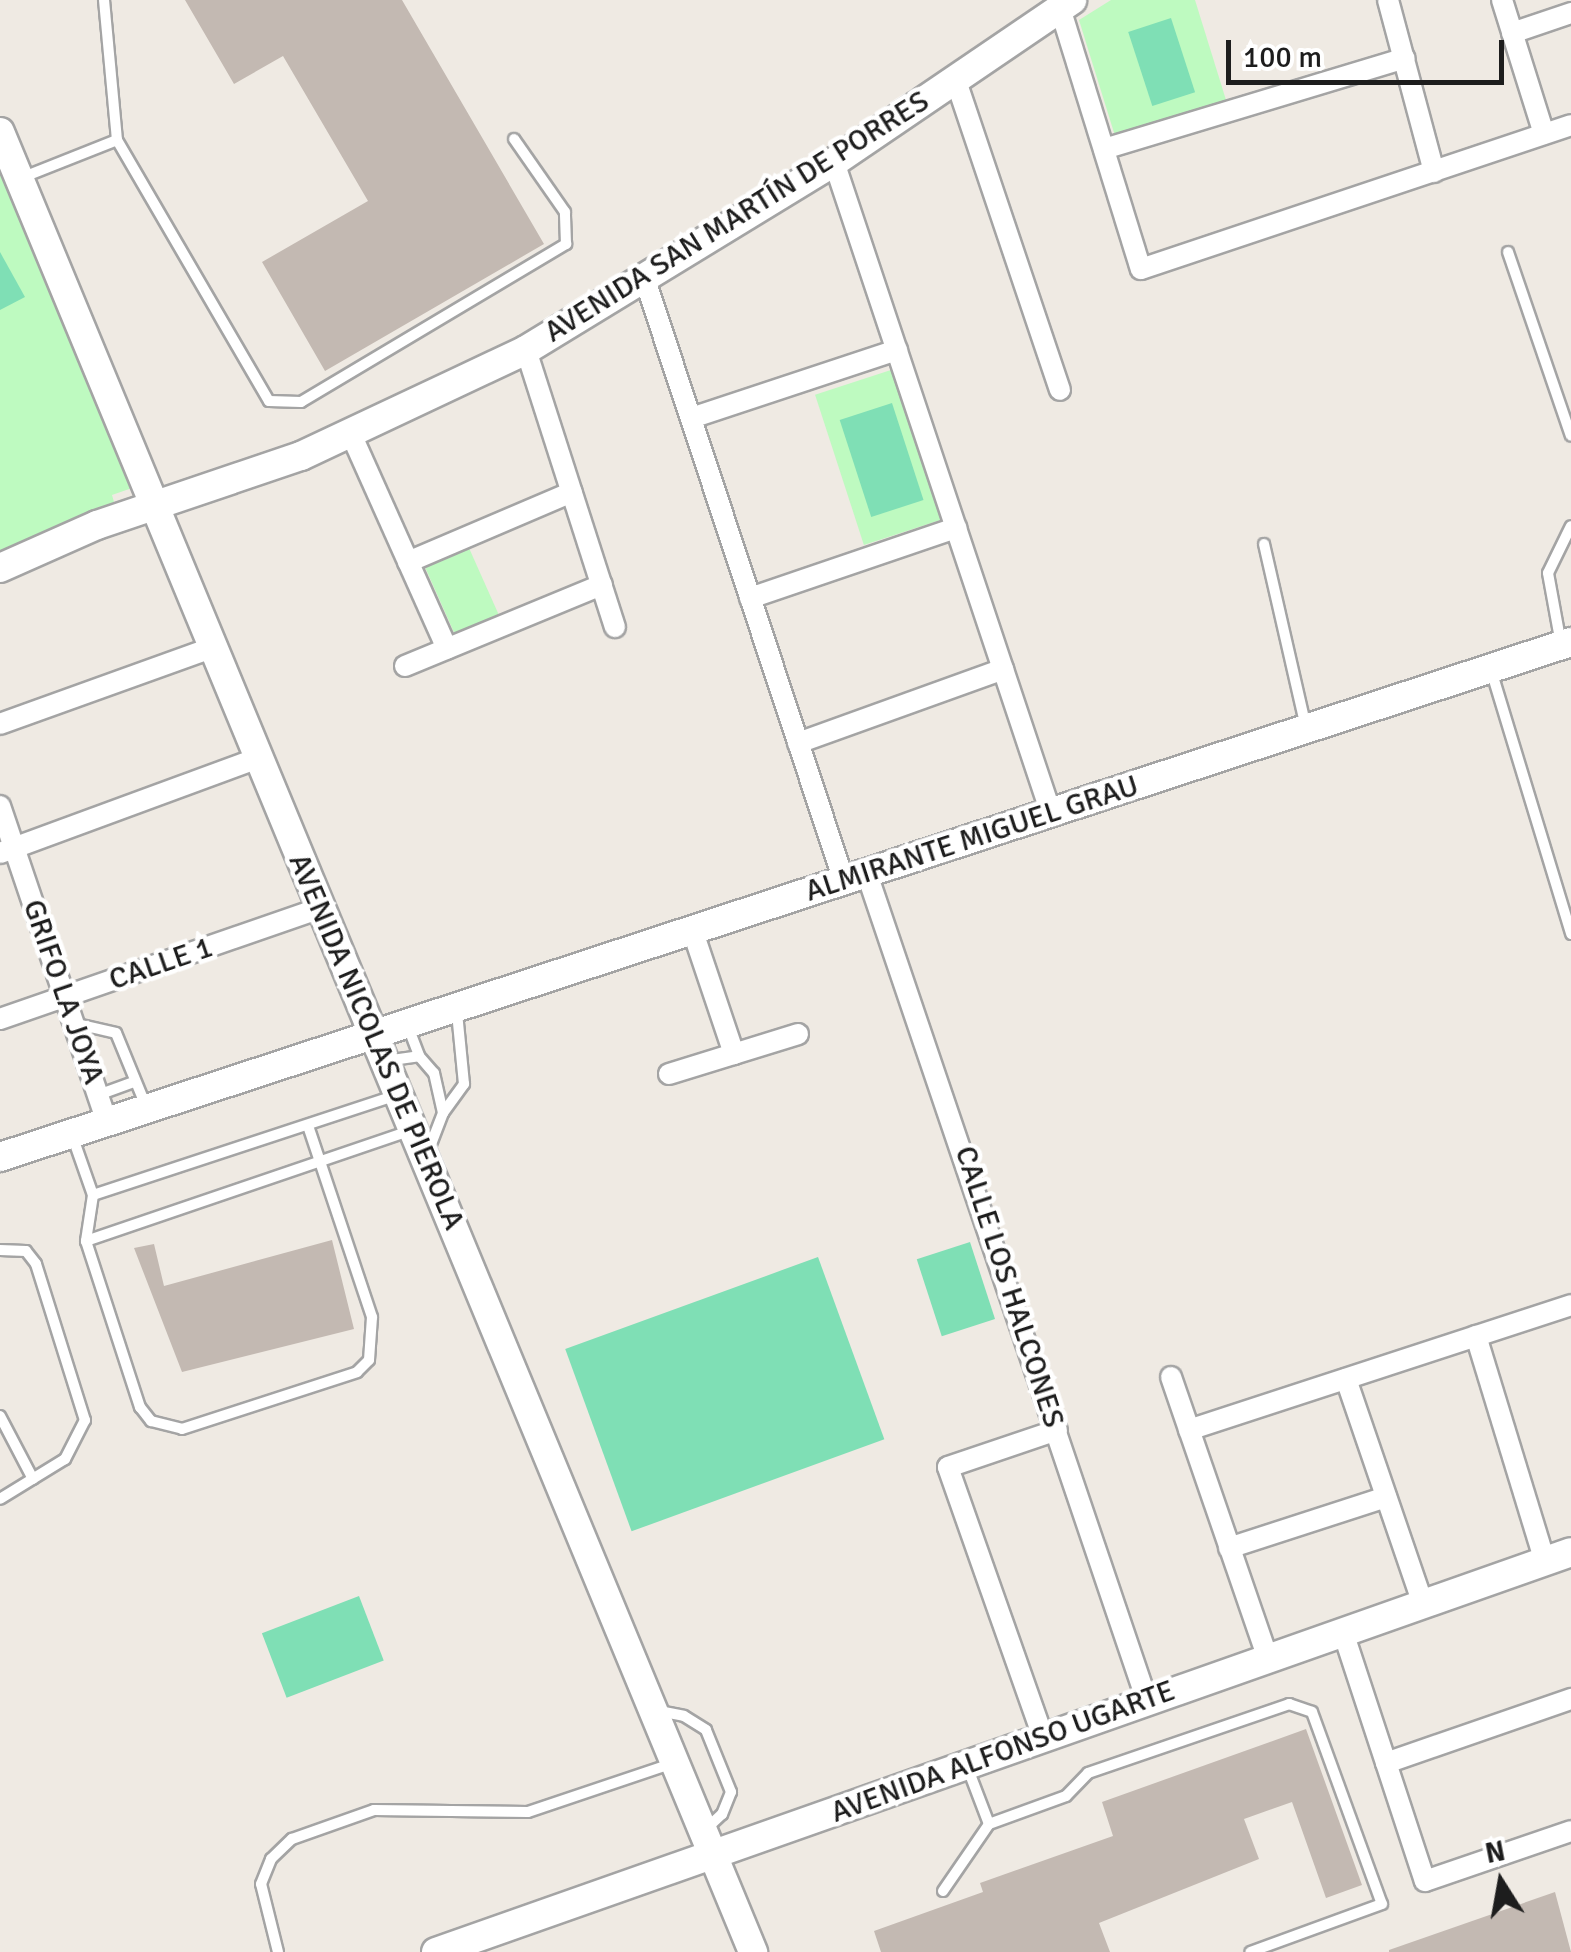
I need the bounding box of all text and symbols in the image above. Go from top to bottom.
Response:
scale bar [1231,20,1508,82]
text: 100 m [1243,39,1322,76]
street label: AVENIDA SAN MARTÍN DE PORRES [538,83,936,351]
street label: ALMIRANTE MIGUEL GRAU [801,768,1143,910]
street label: AVENIDA NICOLAS DE PIEROLA [280,849,472,1235]
street label: GRIFO LA JOYA [15,895,111,1089]
street label: CALLE 1 [105,930,217,998]
street label: CALLE LOS HALCONES [947,1142,1071,1432]
street label: AVENIDA ALFONSO UGARTE [826,1673,1180,1831]
north arrow [1451,1832,1551,1932]
text: N [1482,1834,1508,1871]

